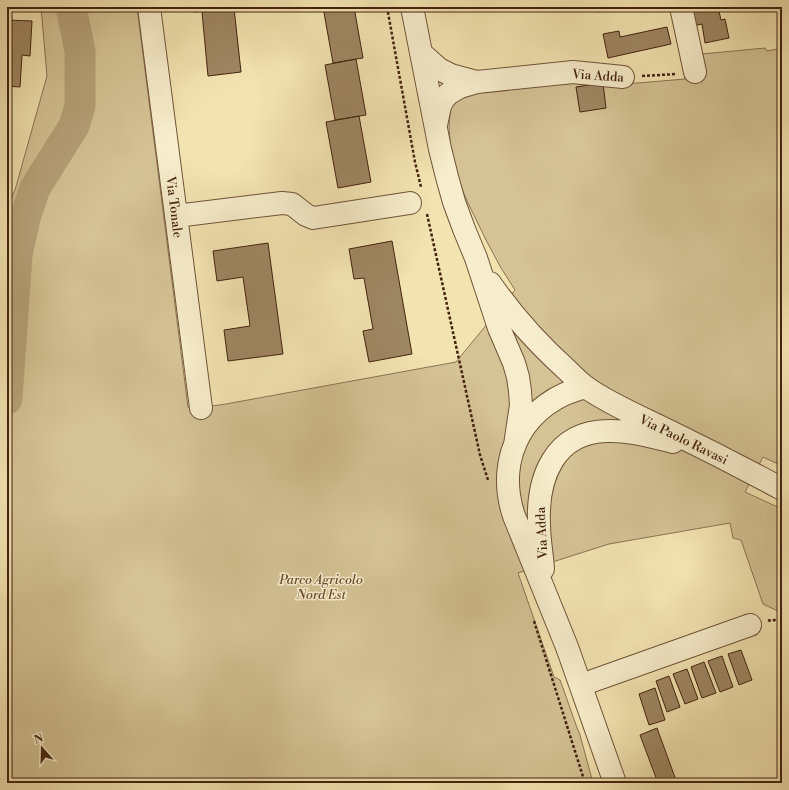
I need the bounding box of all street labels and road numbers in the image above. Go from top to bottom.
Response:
street label: Via Adda [570,66,625,86]
street label: Via Tonale [162,174,186,239]
street label: Via Paolo Ravasi [636,411,731,468]
street label: Via Adda [533,506,551,560]

